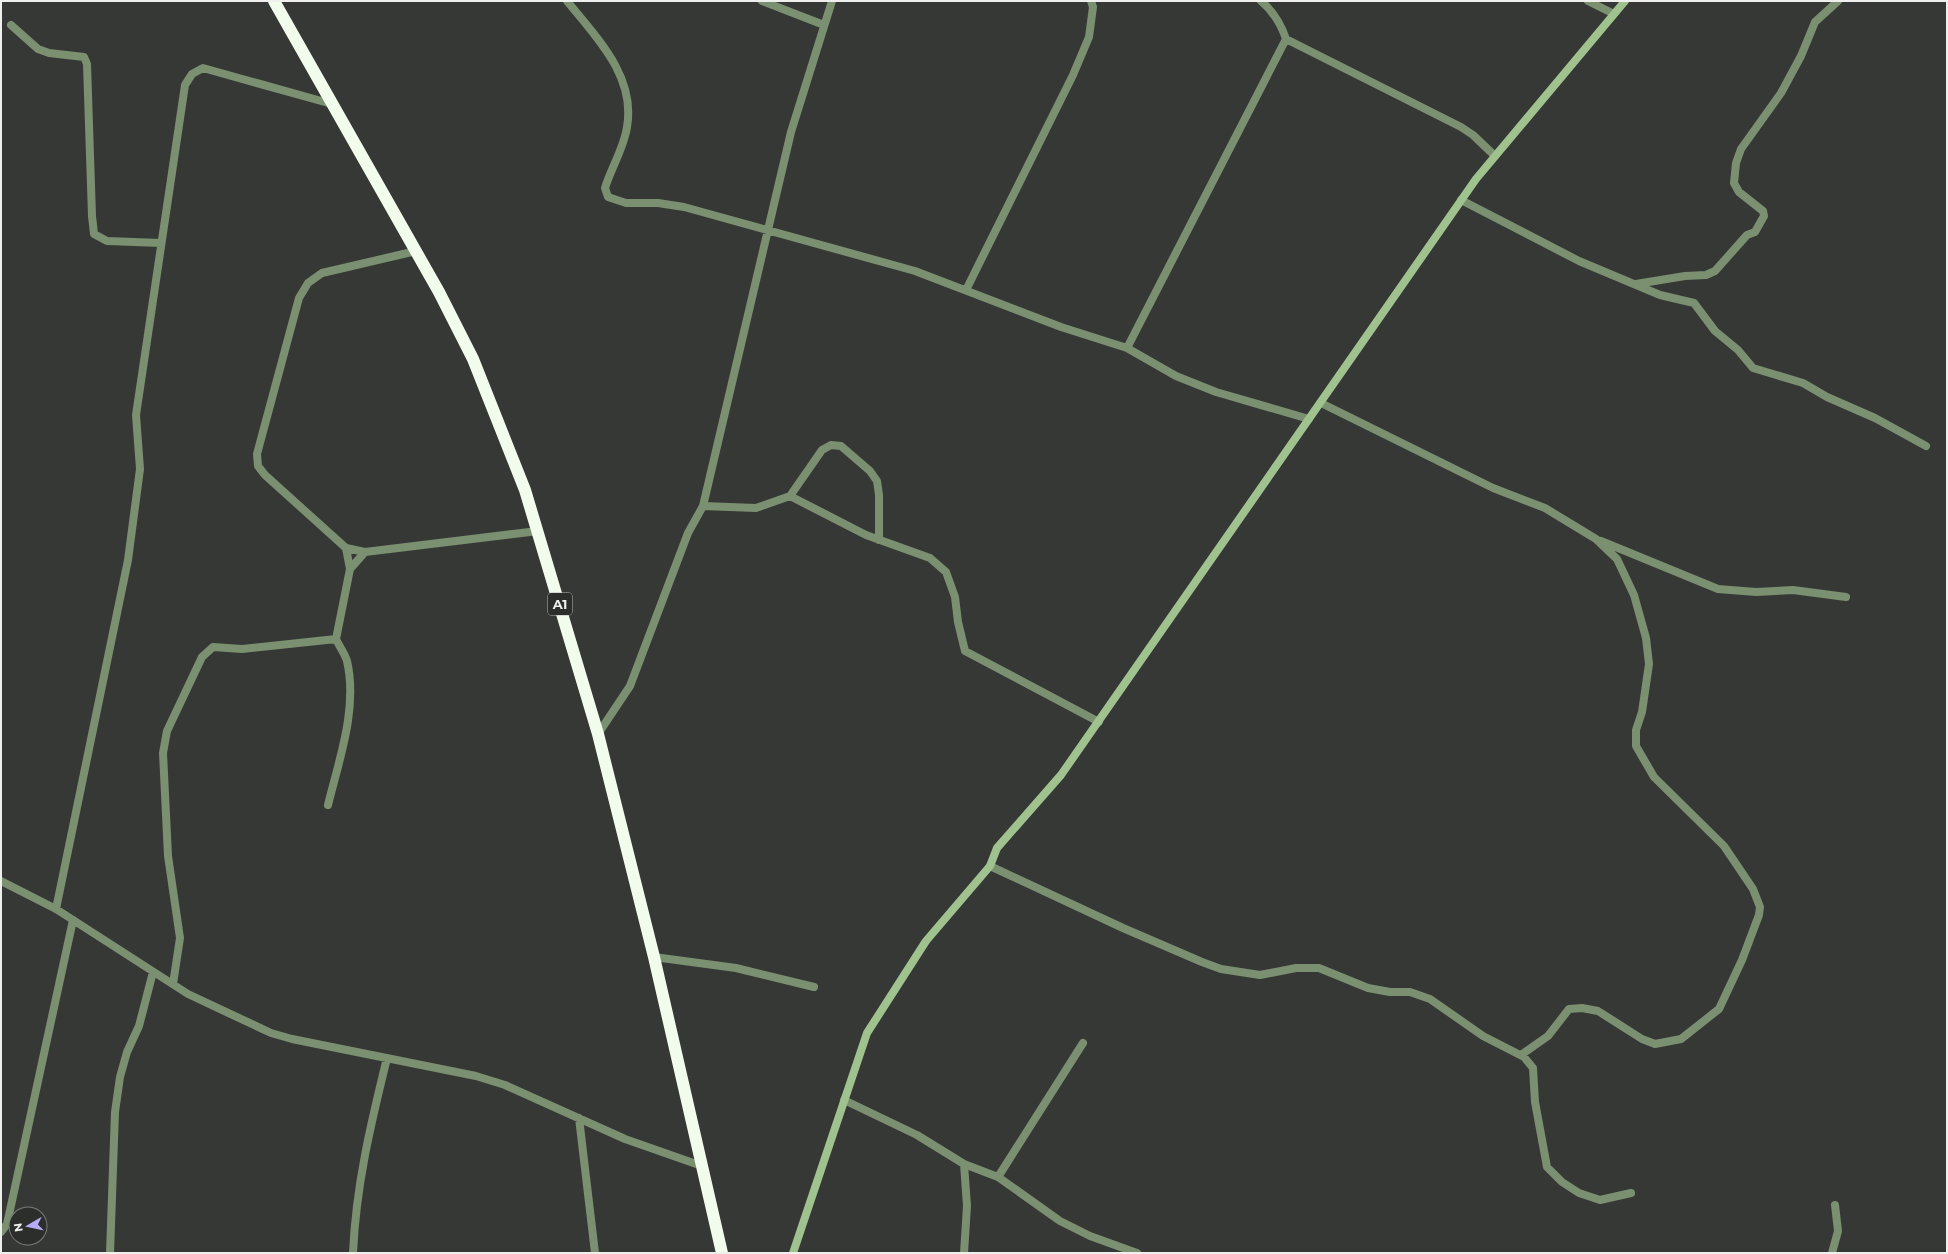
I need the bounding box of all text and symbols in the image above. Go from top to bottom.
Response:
road number: A1 [548,593,572,615]
north arrow [8,1206,48,1246]
text: N [11,1222,26,1233]

